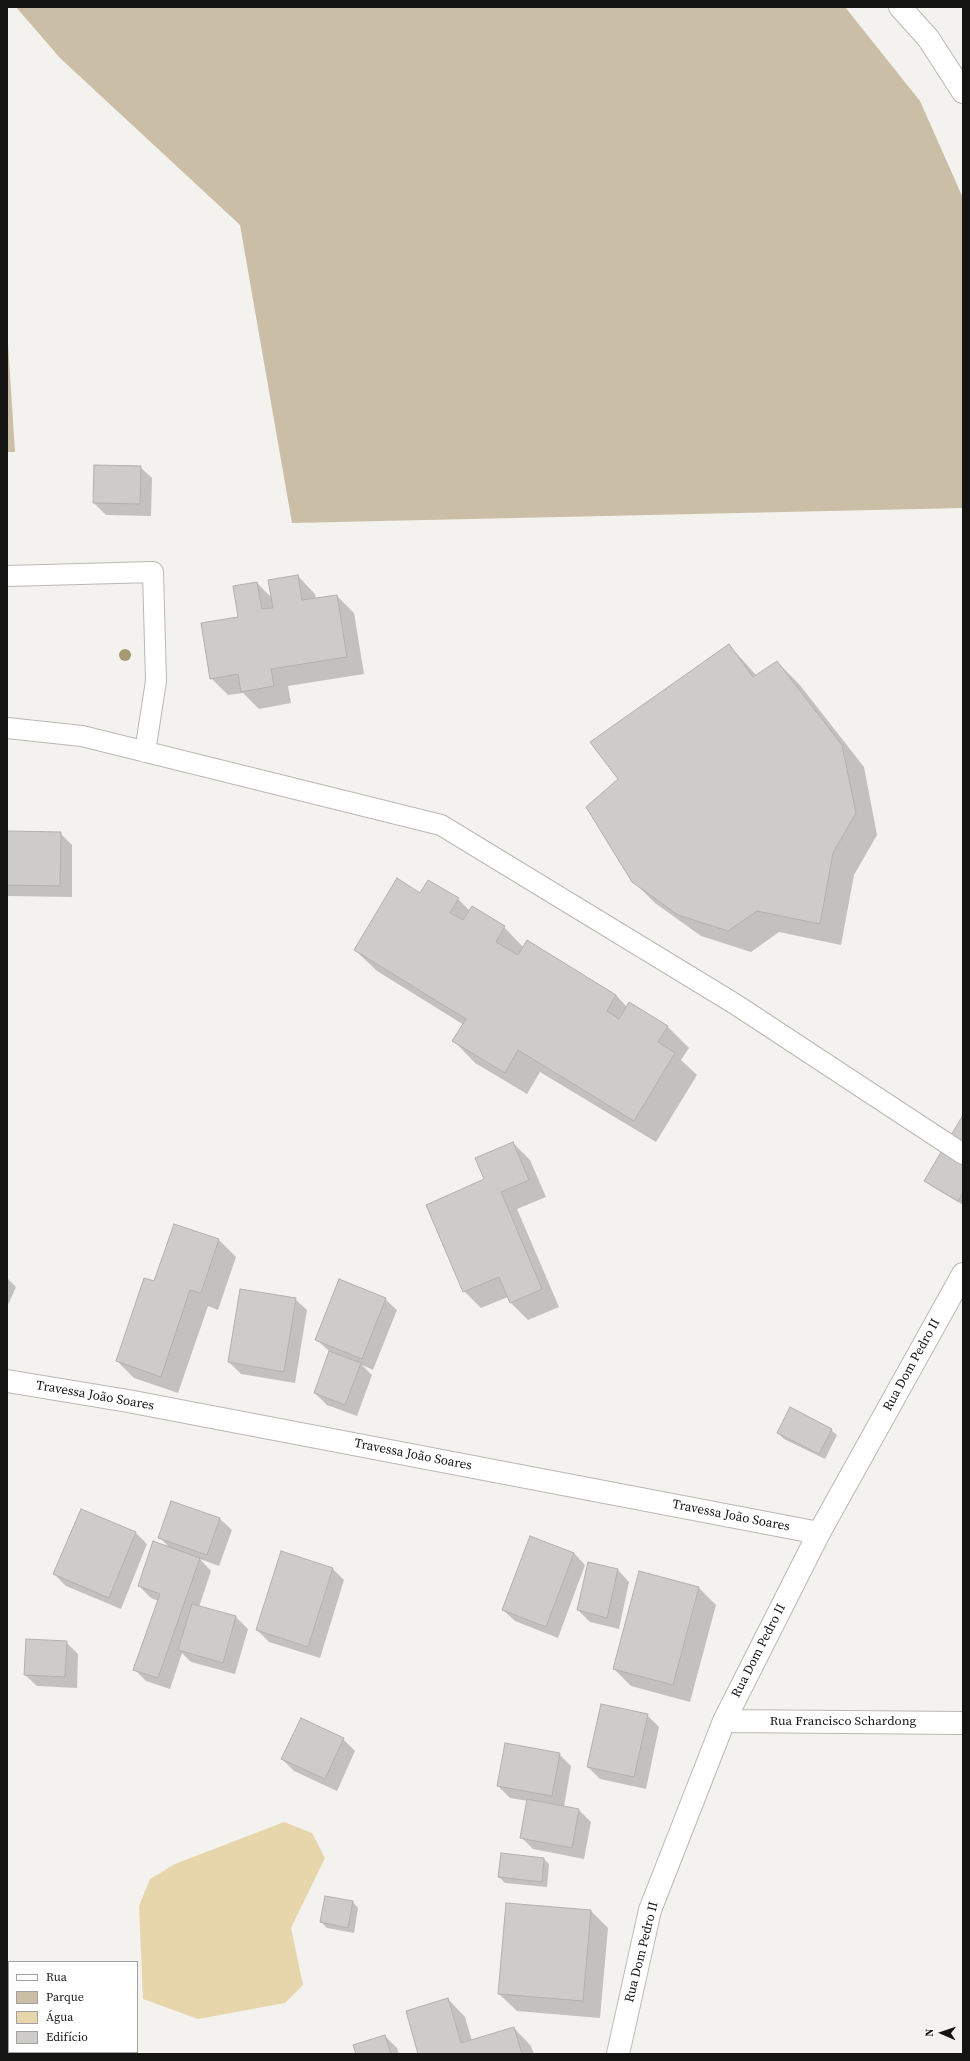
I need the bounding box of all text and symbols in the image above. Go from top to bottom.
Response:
street label: Rua Dom Pedro II [880,1316,944,1414]
street label: Travessa João Soares [35,1378,155,1414]
street label: Travessa João Soares [353,1436,473,1474]
street label: Travessa João Soares [671,1497,791,1535]
street label: Rua Dom Pedro II [729,1601,789,1701]
street label: Rua Francisco Schardong [770,1714,916,1730]
street label: Rua Dom Pedro II [622,1900,662,2004]
legend [8,1961,138,2053]
text: Rua [46,1969,67,1985]
text: Parque [46,1989,84,2005]
text: Água [46,2009,73,2025]
north arrow [922,2013,962,2053]
text: N [922,2028,937,2037]
text: Edifício [46,2029,88,2045]

